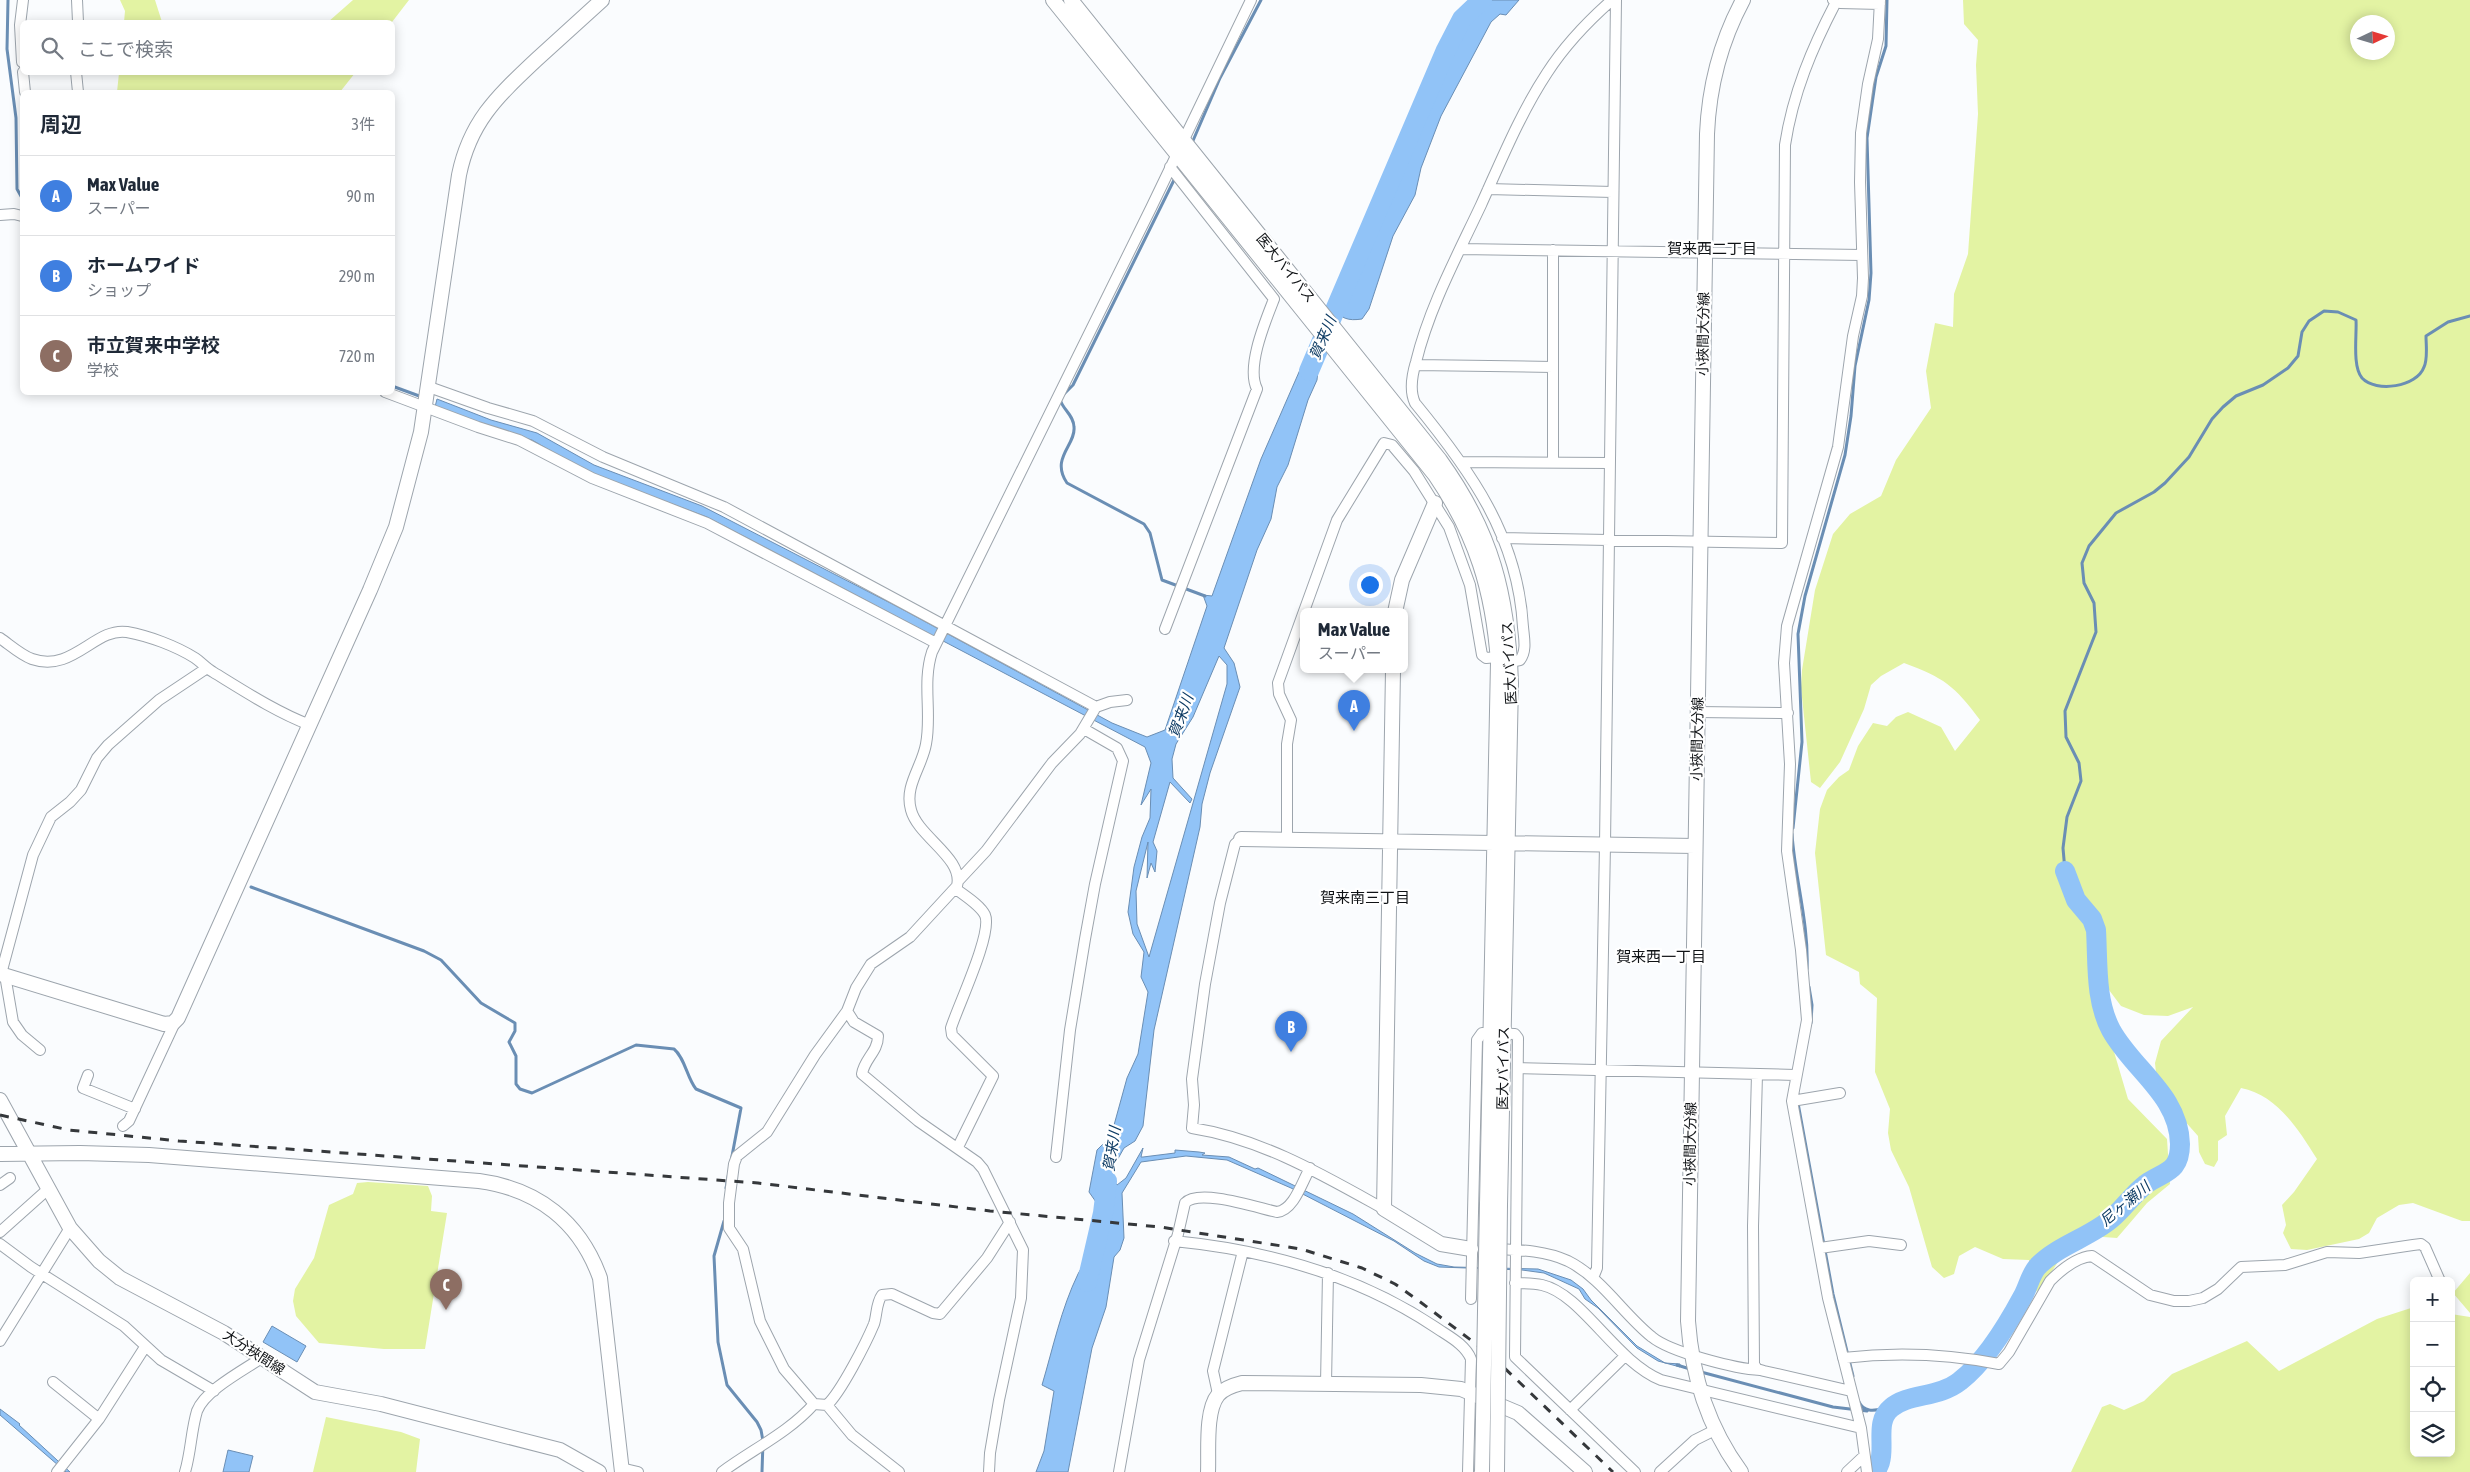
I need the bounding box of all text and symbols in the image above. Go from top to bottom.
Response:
north arrow [2350,15,2395,60]
search box [20,20,395,75]
icon: search [38,34,66,62]
text: ここで検索 [78,38,173,60]
text: 周辺 [40,112,82,136]
text: 3件 [351,115,375,133]
text: Max Value [87,173,159,195]
text: A [52,187,60,205]
text: 90 m [346,187,375,205]
text: スーパー [87,199,151,217]
street label: 医大バイパス [1253,230,1319,306]
district label: 賀来西二丁目 [1667,240,1757,257]
text: ホームワイド [87,254,200,276]
text: B [52,267,60,285]
text: 290 m [339,267,375,285]
text: ショップ [87,281,151,299]
street label: 小挾間大分線 [1694,292,1712,376]
water label: 賀来川 [1306,312,1340,362]
text: 市立賀来中学校 [87,334,220,356]
text: C [52,347,60,365]
text: 720 m [339,347,375,365]
text: 学校 [87,361,119,379]
your location [1357,572,1383,598]
popup [1300,608,1408,673]
text: Max Value [1318,618,1390,640]
street label: 医大バイパス [1499,621,1519,705]
text: スーパー [1318,644,1382,662]
water label: 賀来川 [1165,690,1197,740]
pin: A [1338,690,1370,731]
street label: 小挾間大分線 [1688,697,1706,781]
district label: 賀来南三丁目 [1320,889,1410,906]
district label: 賀来西一丁目 [1616,948,1706,965]
pin: B [1275,1011,1307,1052]
street label: 医大バイパス [1494,1026,1512,1110]
street label: 小挾間大分線 [1681,1102,1699,1186]
water label: 賀来川 [1100,1123,1124,1172]
water label: 尼ヶ瀬川 [2096,1177,2155,1229]
pin: C [430,1269,462,1310]
map controls [2410,1277,2455,1457]
button: + [2410,1277,2455,1322]
button: − [2410,1322,2455,1367]
street label: 大分挾間線 [220,1326,288,1378]
button: locate [2410,1367,2455,1412]
button: layers [2410,1412,2455,1457]

